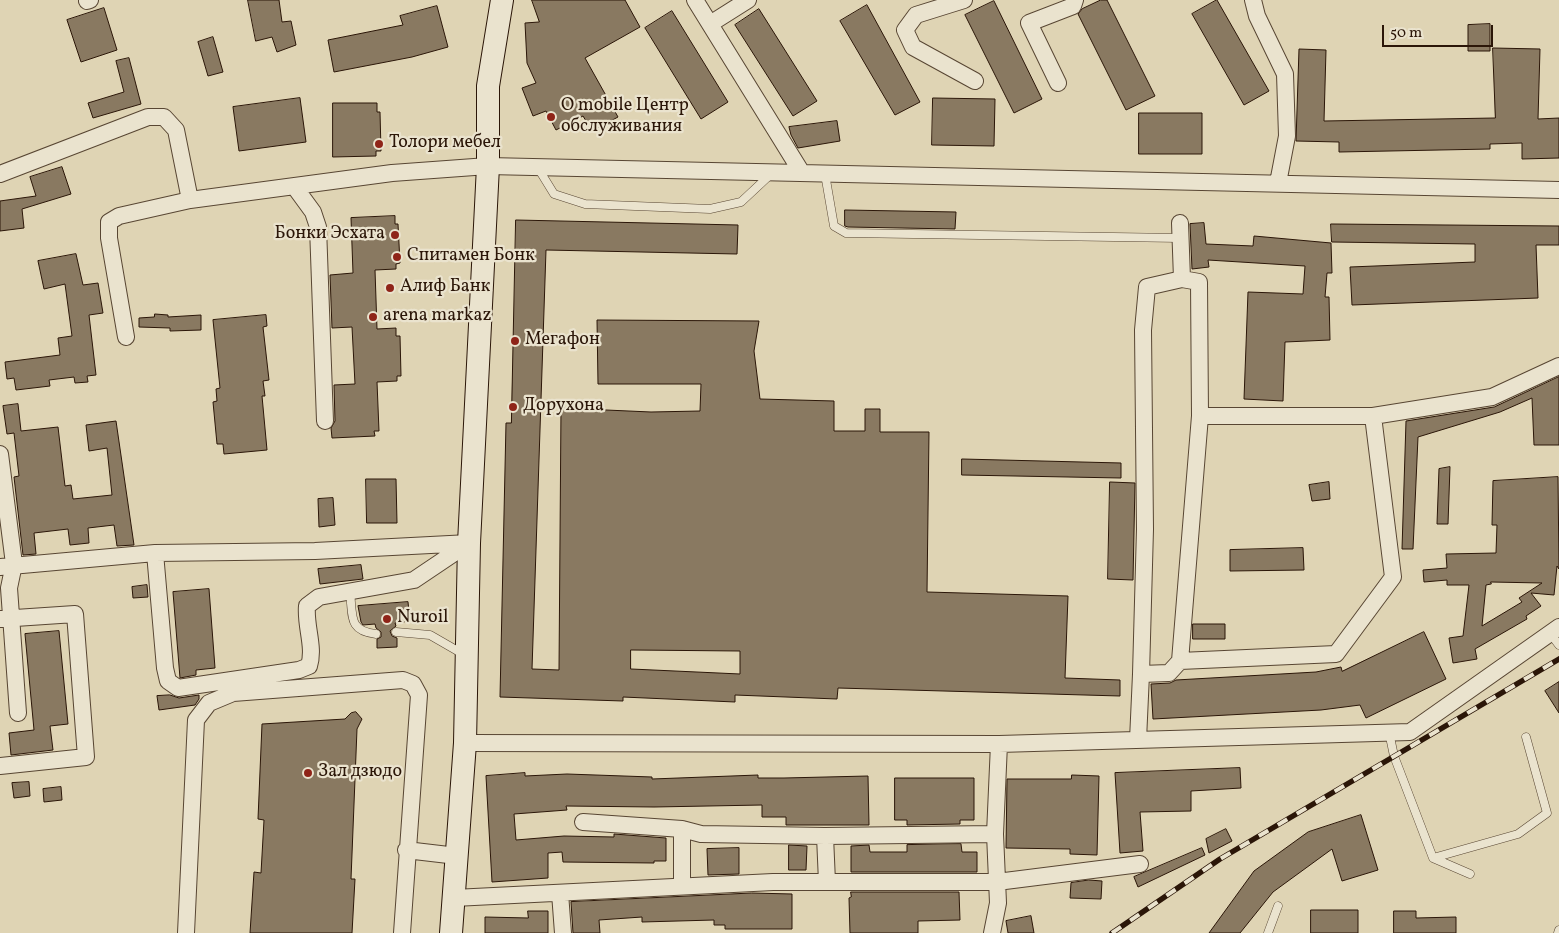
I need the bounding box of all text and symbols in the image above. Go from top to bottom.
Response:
scale bar [1384,15,1495,47]
text: 50 m [1390,23,1422,44]
place label: O mobile Центр обслуживания [561,96,689,138]
marker: O mobile Центр обслуживания [545,111,557,123]
place label: Толори мебел [389,133,501,155]
marker: Толори мебел [373,138,385,150]
place label: Бонки Эсхата [275,224,385,246]
marker: Бонки Эсхата [389,229,401,241]
place label: Спитамен Бонк [407,246,535,268]
marker: Спитамен Бонк [391,251,403,263]
place label: Алиф Банк [400,277,490,299]
marker: Алиф Банк [384,282,396,294]
place label: arena markaz [383,306,492,328]
marker: arena markaz [367,311,379,323]
place label: Мегафон [525,330,600,352]
marker: Мегафон [509,335,521,347]
place label: Дорухона [523,396,604,418]
marker: Дорухона [507,401,519,413]
place label: Nuroil [397,608,448,630]
marker: Nuroil [381,613,393,625]
place label: Зал дзюдо [318,762,402,784]
marker: Зал дзюдо [302,767,314,779]

